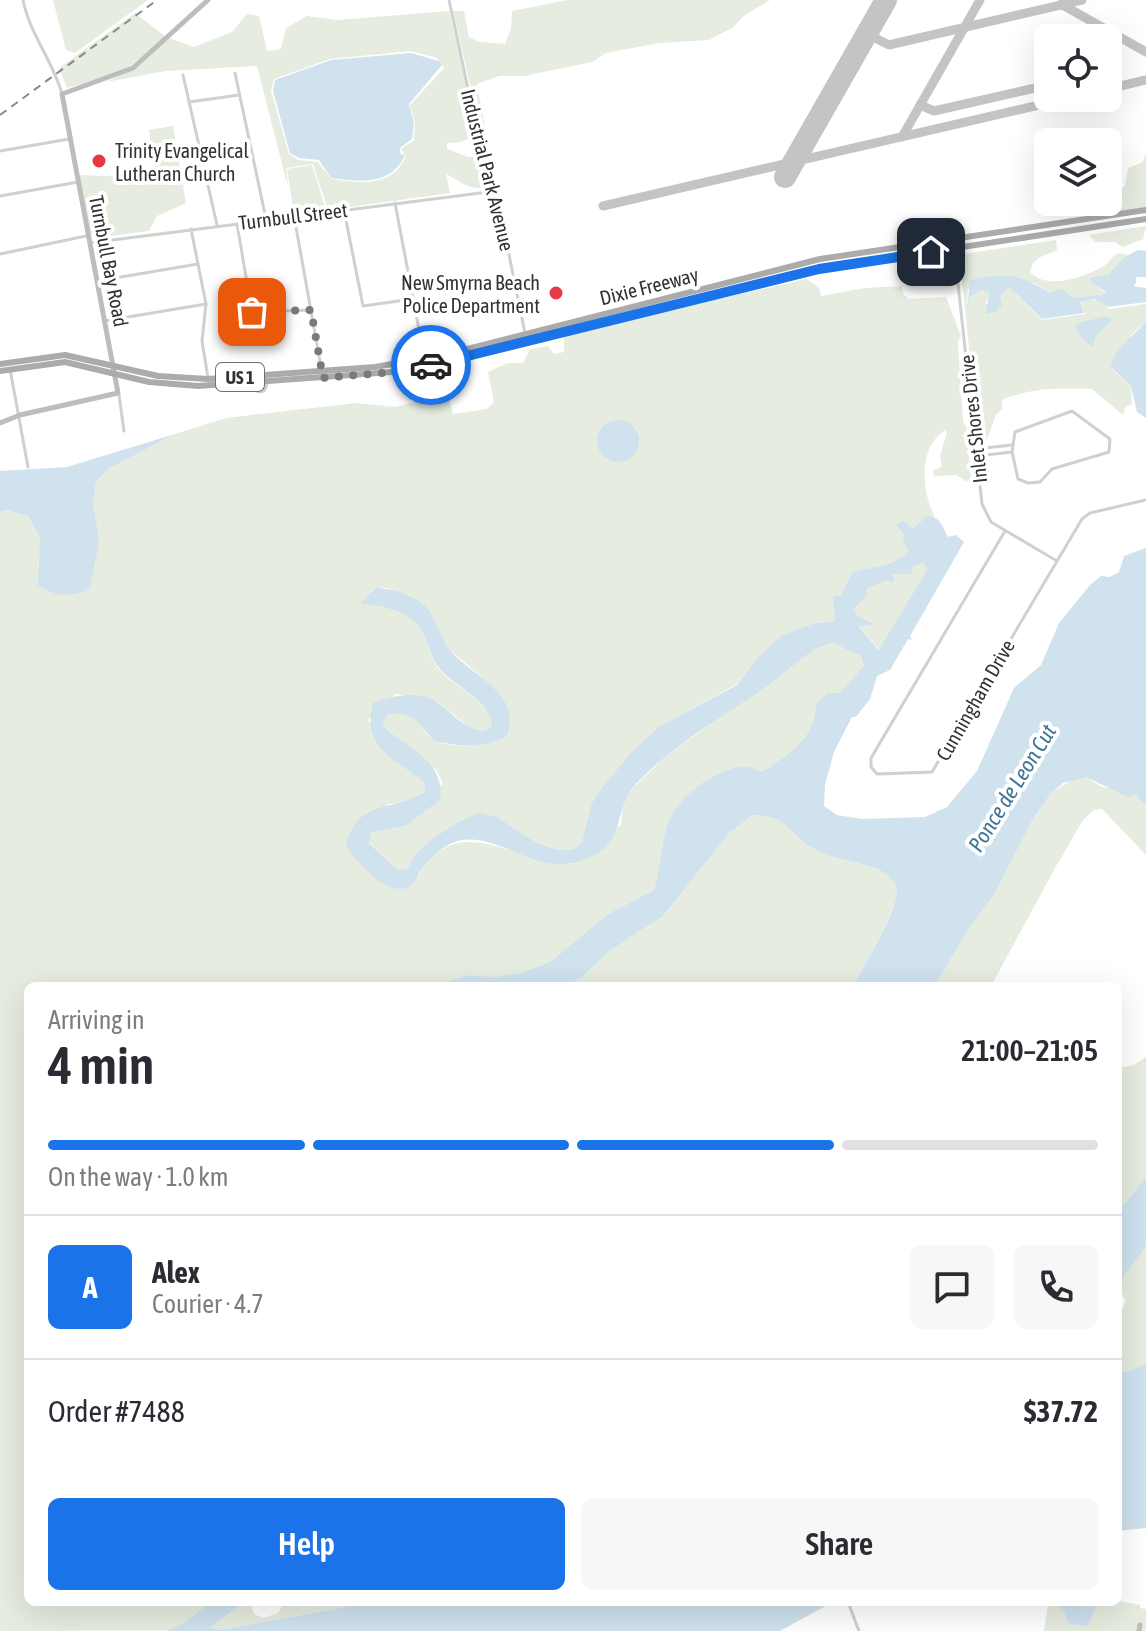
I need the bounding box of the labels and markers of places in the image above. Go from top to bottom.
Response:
place label: Trinity Evangelical Lutheran Church [115,139,250,185]
marker: Trinity Evangelical Lutheran Church [90,152,108,170]
pin [897,218,965,286]
place label: New Smyrna Beach Police Department [401,271,540,317]
pin [218,278,286,346]
marker: New Smyrna Beach Police Department [547,284,565,302]

